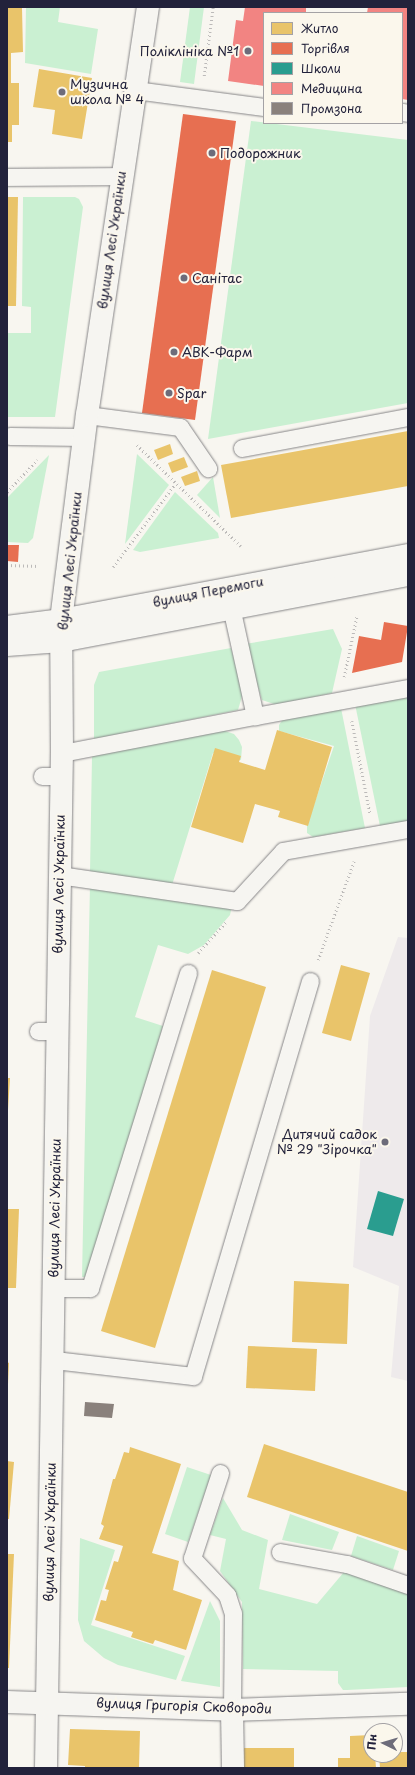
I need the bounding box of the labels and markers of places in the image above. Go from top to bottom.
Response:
place label: Поліклініка №1 [140,43,239,59]
marker: Поліклініка №1 [242,45,254,57]
place label: Музична школа № 4 [70,77,145,108]
marker: Музична школа № 4 [57,87,67,97]
place label: Подорожник [220,145,301,161]
marker: Подорожник [207,148,217,158]
place label: Санітас [192,270,242,286]
marker: Санітас [179,273,189,283]
place label: АВК-Фарм [182,344,252,360]
marker: АВК-Фарм [169,347,179,357]
place label: Spar [177,385,206,401]
marker: Spar [164,388,174,398]
place label: Дитячий садок № 29 "Зірочка" [276,1127,377,1158]
marker: Дитячий садок № 29 "Зірочка" [380,1137,390,1147]

